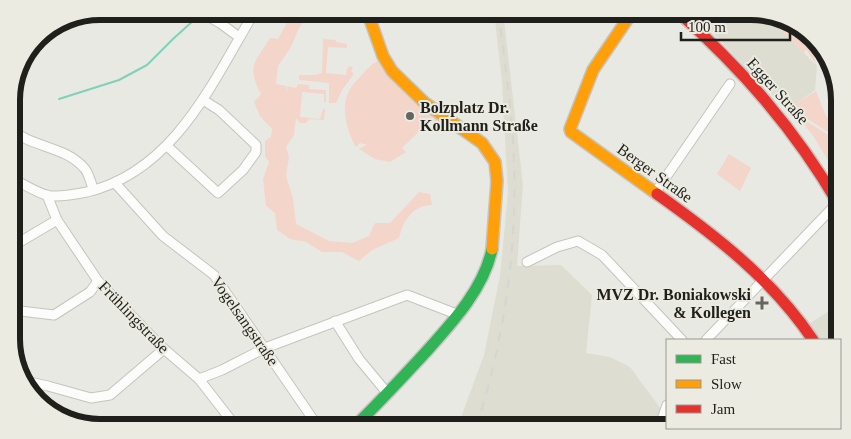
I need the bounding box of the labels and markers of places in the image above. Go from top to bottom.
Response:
place label: Bolzplatz Dr. Kollmann Straße [420,99,538,134]
marker: Bolzplatz Dr. Kollmann Straße [404,110,416,122]
place label: MVZ Dr. Boniakowski & Kollegen [596,286,752,322]
marker: MVZ Dr. Boniakowski & Kollegen [755,296,769,310]

